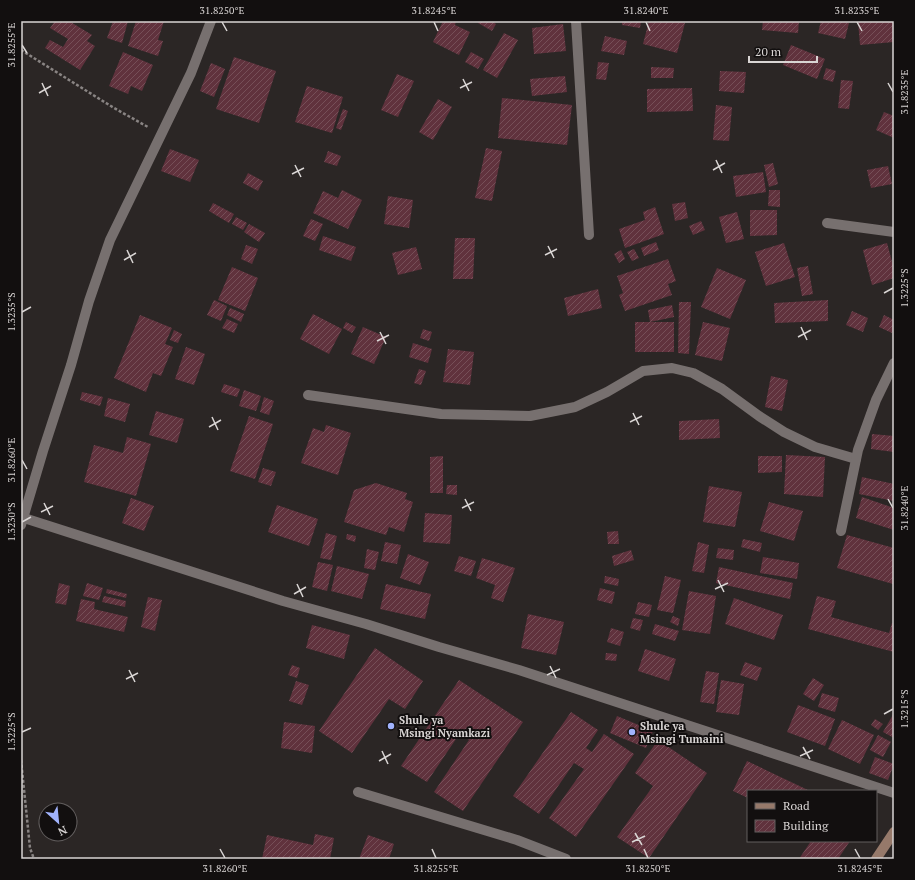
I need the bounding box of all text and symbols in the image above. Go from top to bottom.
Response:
text: 31.8250°E [200,4,245,17]
text: 31.8245°E [412,4,457,17]
text: 31.8240°E [624,4,669,17]
text: 31.8235°E [835,4,880,17]
text: 31.8255°E [5,22,18,67]
scale bar [749,38,817,64]
text: 20 m [755,44,782,59]
text: 31.8235°E [898,69,911,114]
text: 1.3225°S [898,268,911,308]
text: 1.3235°S [5,292,18,332]
text: 31.8260°E [5,437,18,482]
text: 31.8240°E [898,485,911,530]
text: 1.3230°S [5,502,18,542]
text: 1.3215°S [898,689,911,729]
text: 1.3225°S [5,712,18,752]
place label: Shule ya Msingi Nyamkazi [399,713,490,740]
place label: Shule ya Msingi Tumaini [640,719,724,746]
marker: Shule ya Msingi Nyamkazi [386,721,396,731]
marker: Shule ya Msingi Tumaini [627,727,637,737]
legend [747,790,877,842]
text: Road [783,798,810,813]
north arrow [38,802,78,842]
text: Building [783,818,829,833]
text: N [55,823,69,839]
text: 31.8260°E [203,862,248,875]
text: 31.8255°E [414,862,459,875]
text: 31.8250°E [626,862,671,875]
text: 31.8245°E [838,862,883,875]

